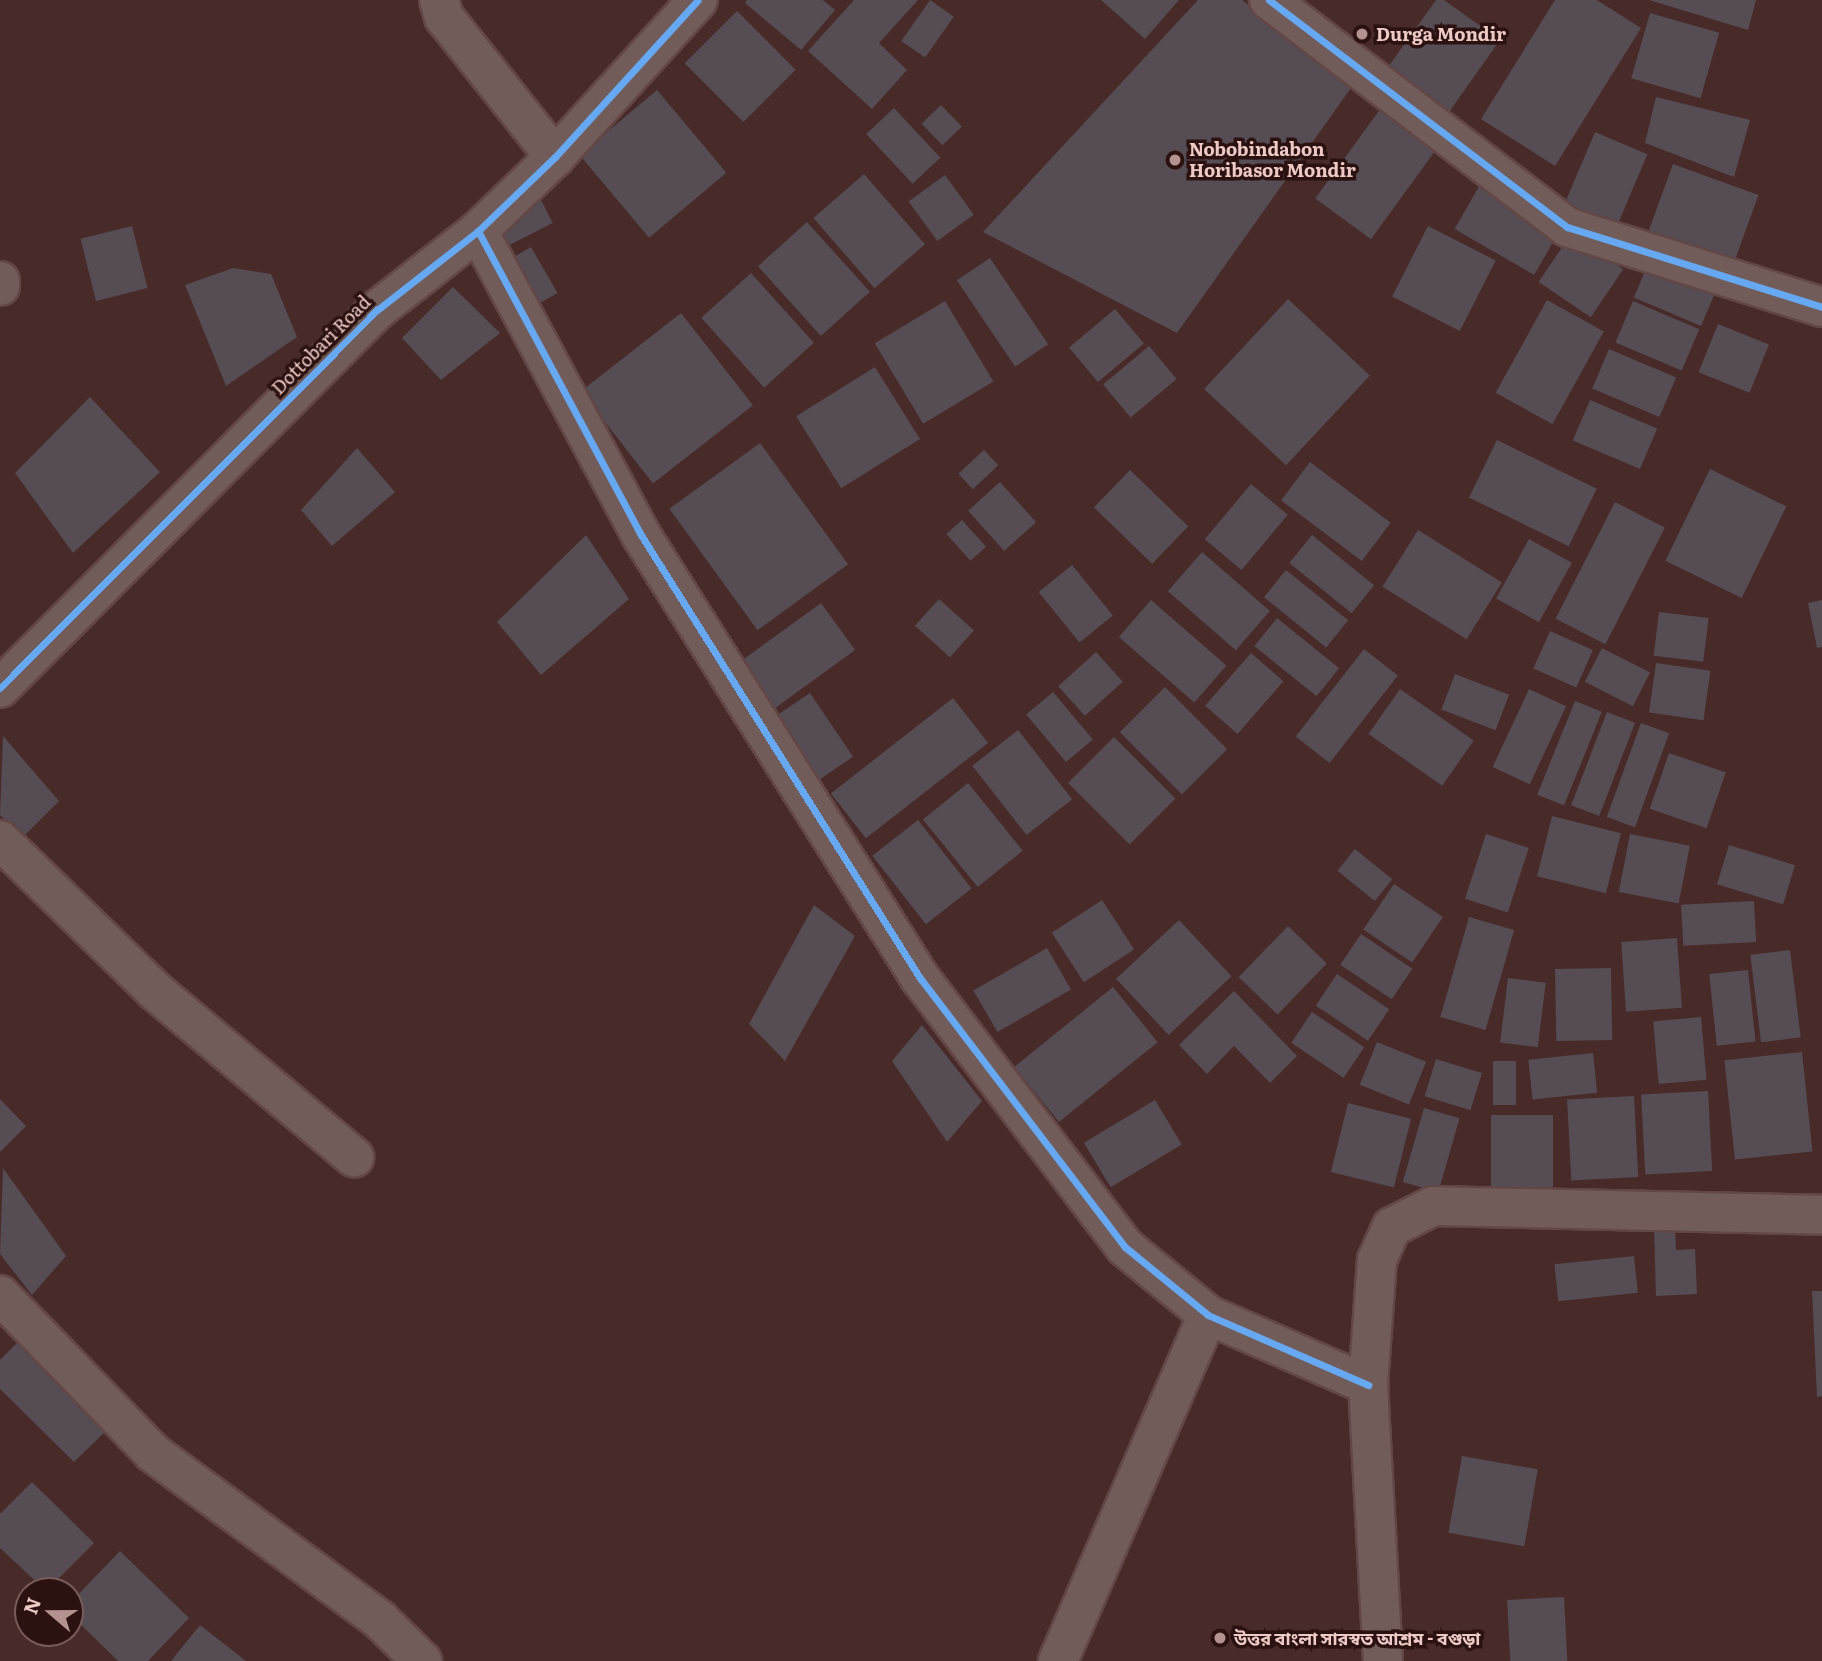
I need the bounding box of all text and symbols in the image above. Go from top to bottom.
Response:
place label: Durga Mondir [1376,23,1506,45]
marker: Durga Mondir [1354,26,1370,42]
place label: Nobobindabon Horibasor Mondir [1189,139,1356,182]
marker: Nobobindabon Horibasor Mondir [1167,152,1183,168]
street label: Dottobari Road [267,291,375,399]
north arrow [14,1577,84,1647]
text: N [15,1593,47,1618]
place label: উত্তর বাংলা সারস্বত আশ্রম - বগুড়া [1234,1627,1480,1649]
marker: উত্তর বাংলা সারস্বত আশ্রম - বগুড়া [1212,1630,1228,1646]

